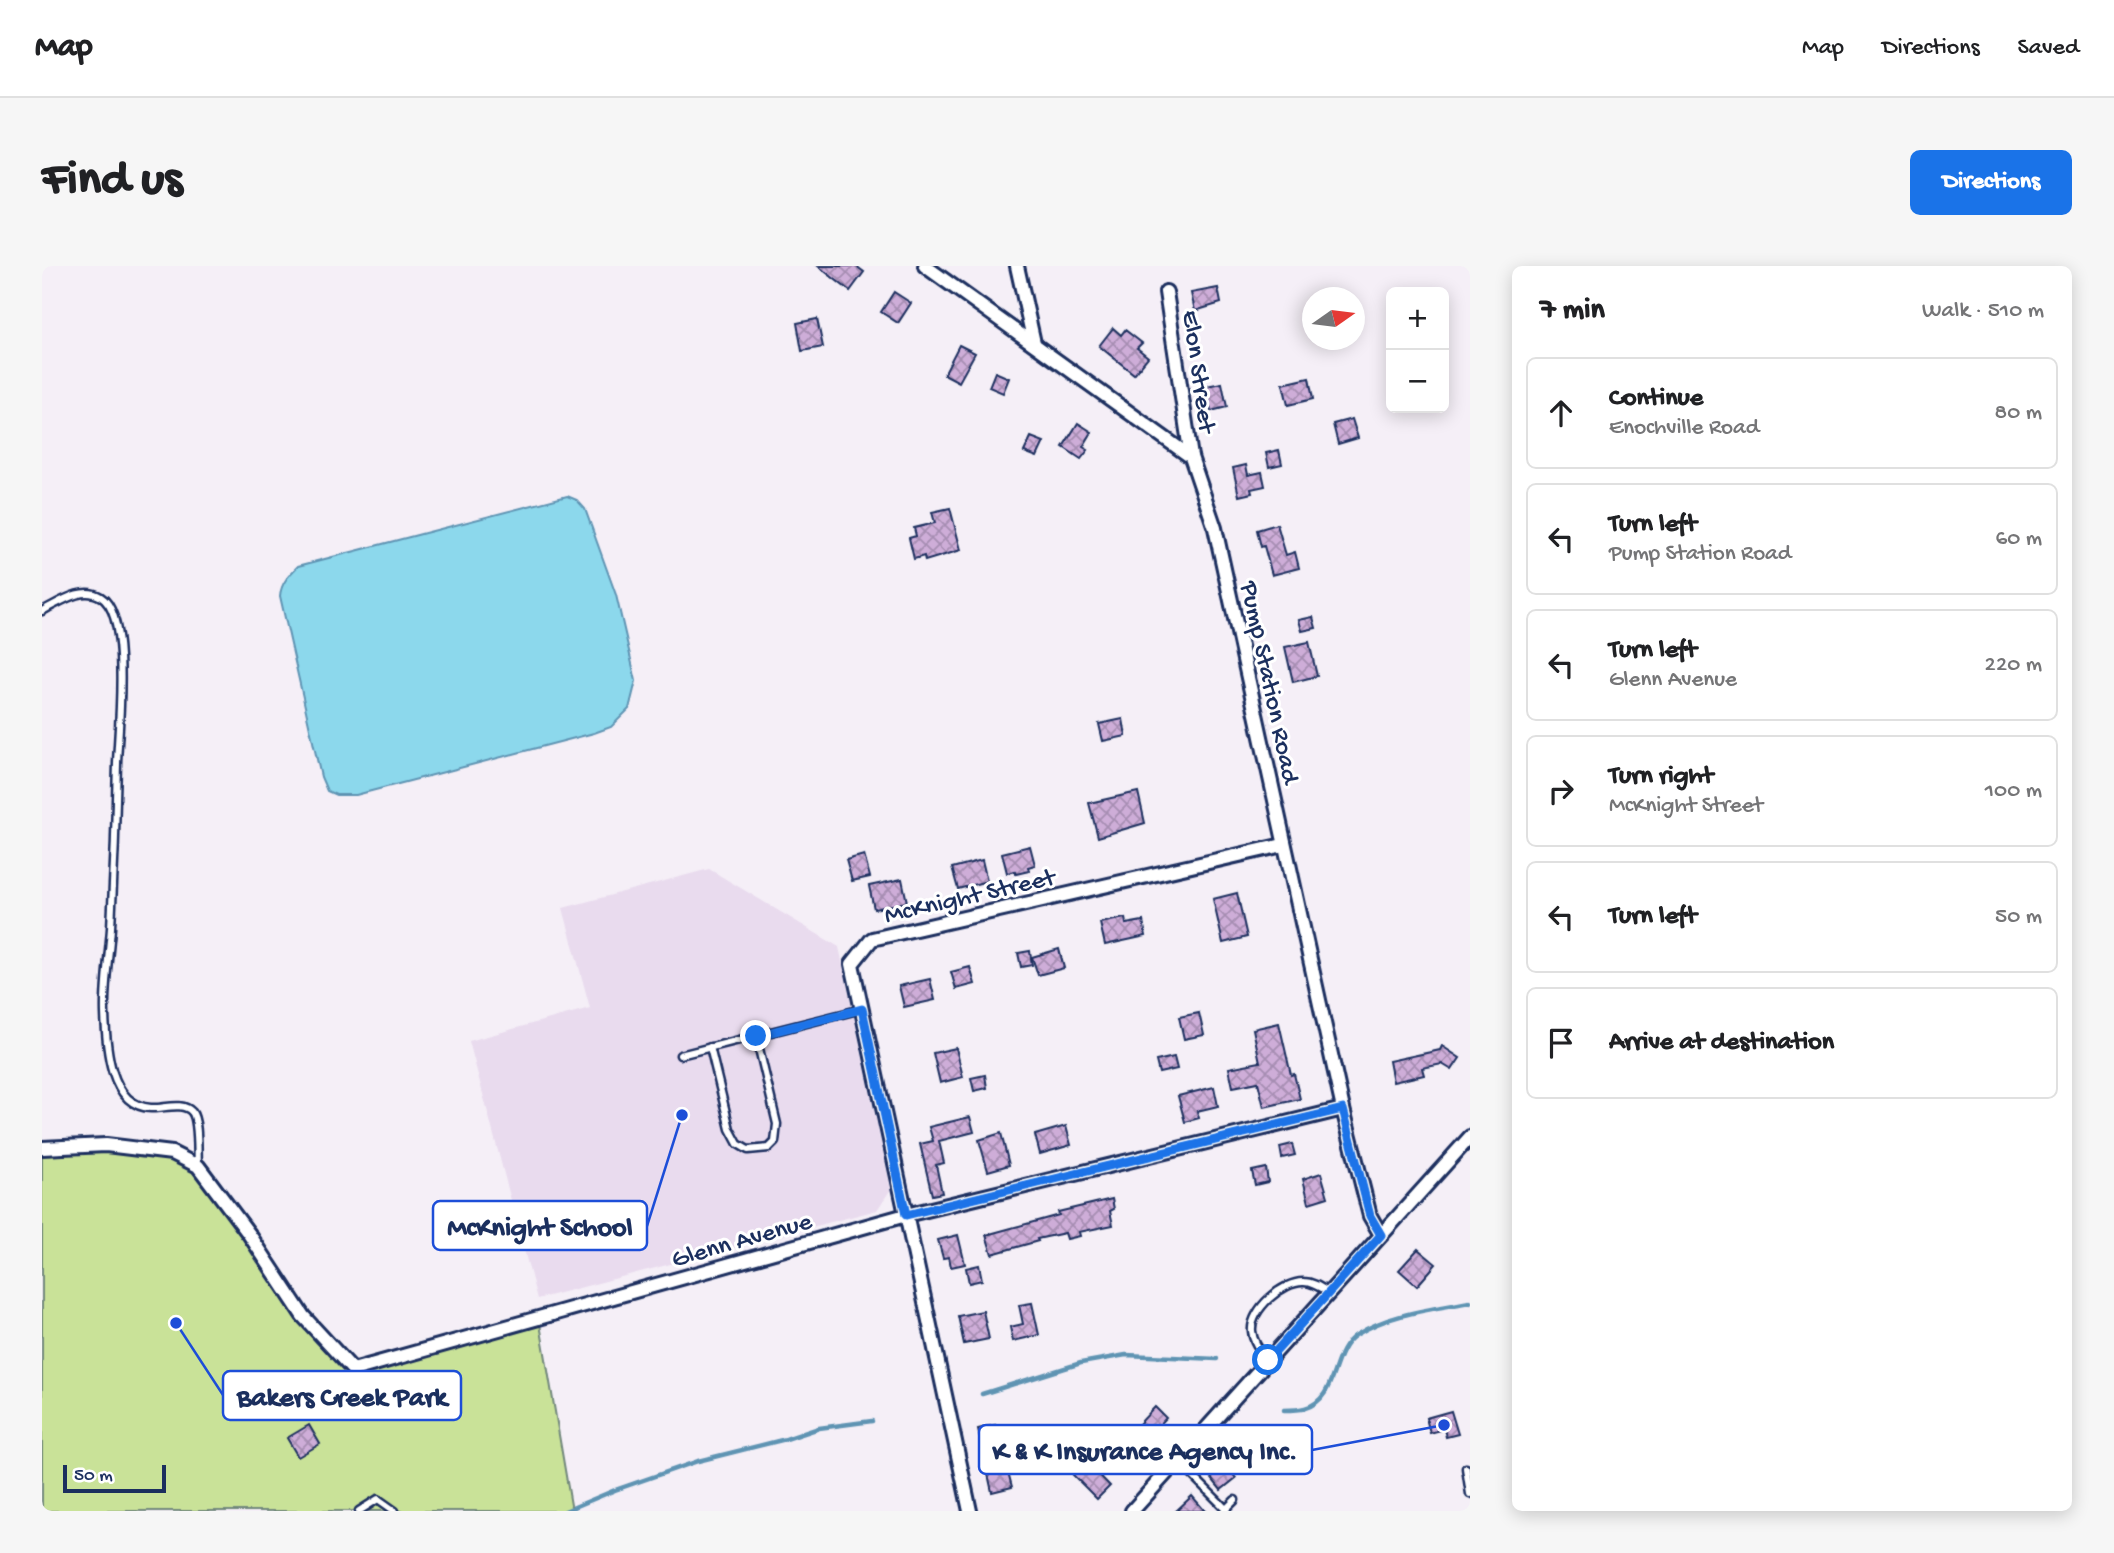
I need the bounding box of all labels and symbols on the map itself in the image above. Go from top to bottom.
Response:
north arrow [1302,287,1365,350]
street label: Elon Street [1173,308,1221,437]
street label: Pump Station Road [1231,578,1305,789]
street label: McKnight Street [882,863,1061,933]
route end [740,1020,771,1051]
callout: McKnight School [433,1201,647,1250]
street label: Glenn Avenue [668,1207,817,1277]
text: McKnight School [447,1213,633,1246]
route start [1252,1344,1283,1375]
callout: Bakers Creek Park [223,1371,461,1420]
text: Bakers Creek Park [236,1383,451,1416]
callout: K & K Insurance Agency Inc. [979,1425,1312,1474]
text: K & K Insurance Agency Inc. [992,1437,1297,1470]
scale bar [63,1462,166,1494]

